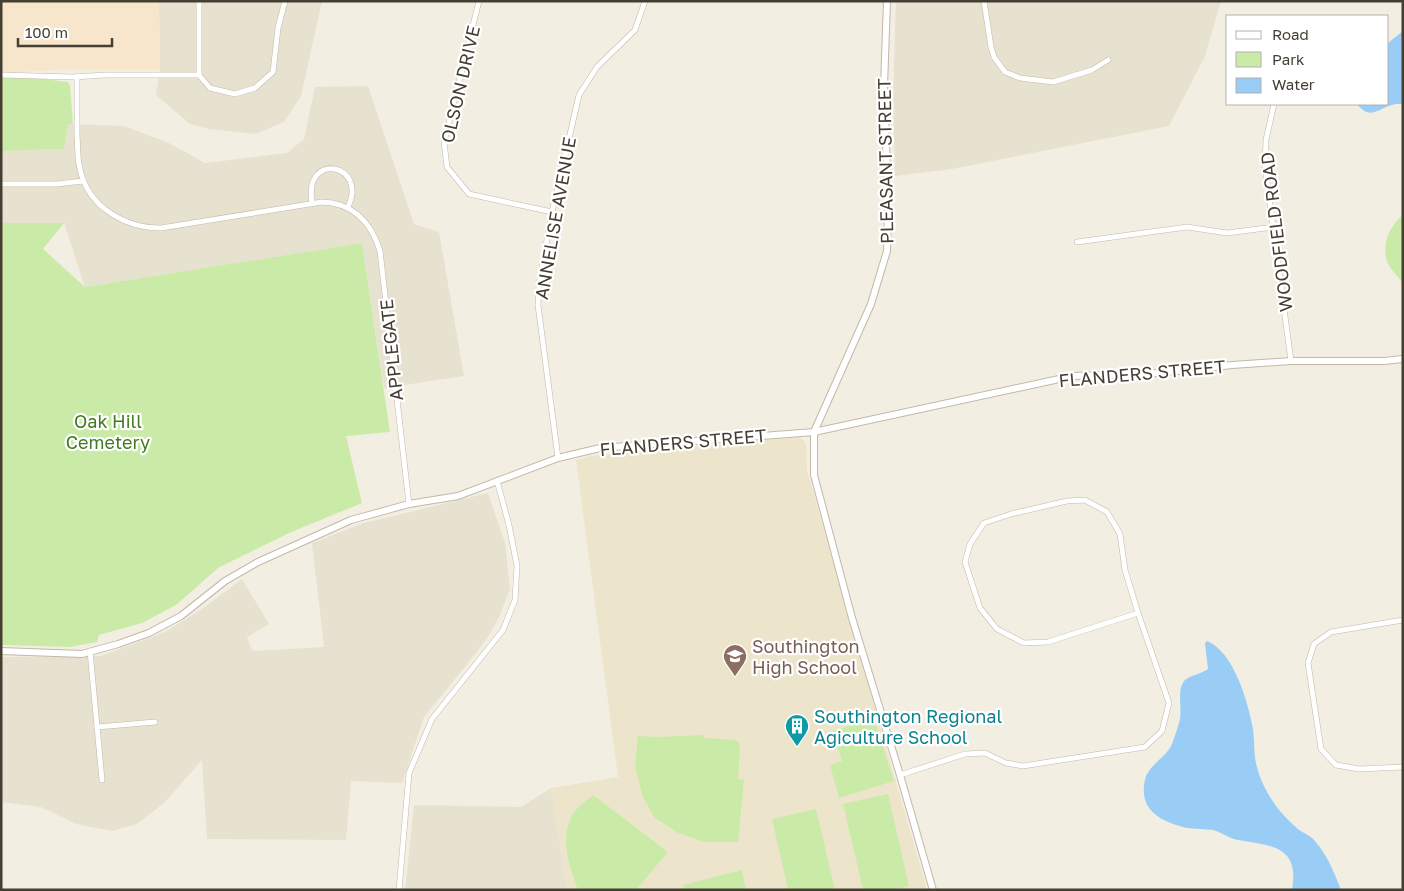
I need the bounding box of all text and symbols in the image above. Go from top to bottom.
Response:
scale bar [18,15,111,47]
legend [1226,15,1389,105]
text: 100 m [25,23,68,41]
street label: OLSON DRIVE [436,23,484,145]
text: Road [1272,25,1309,43]
text: Park [1272,50,1305,68]
text: Water [1272,75,1315,93]
street label: PLEASANT STREET [873,78,897,244]
street label: ANNELISE AVENUE [530,135,580,301]
street label: WOODFIELD ROAD [1255,151,1297,313]
street label: APPLEGATE [375,298,407,402]
street label: FLANDERS STREET [1058,355,1226,391]
park label: Oak Hill Cemetery [66,410,150,453]
street label: FLANDERS STREET [599,424,767,460]
place label: Southington High School [752,635,860,678]
school or university icon: Southington High School [722,643,748,677]
place label: Southington Regional Agiculture School [814,705,1002,748]
building icon: Southington Regional Agiculture School [784,713,810,747]

